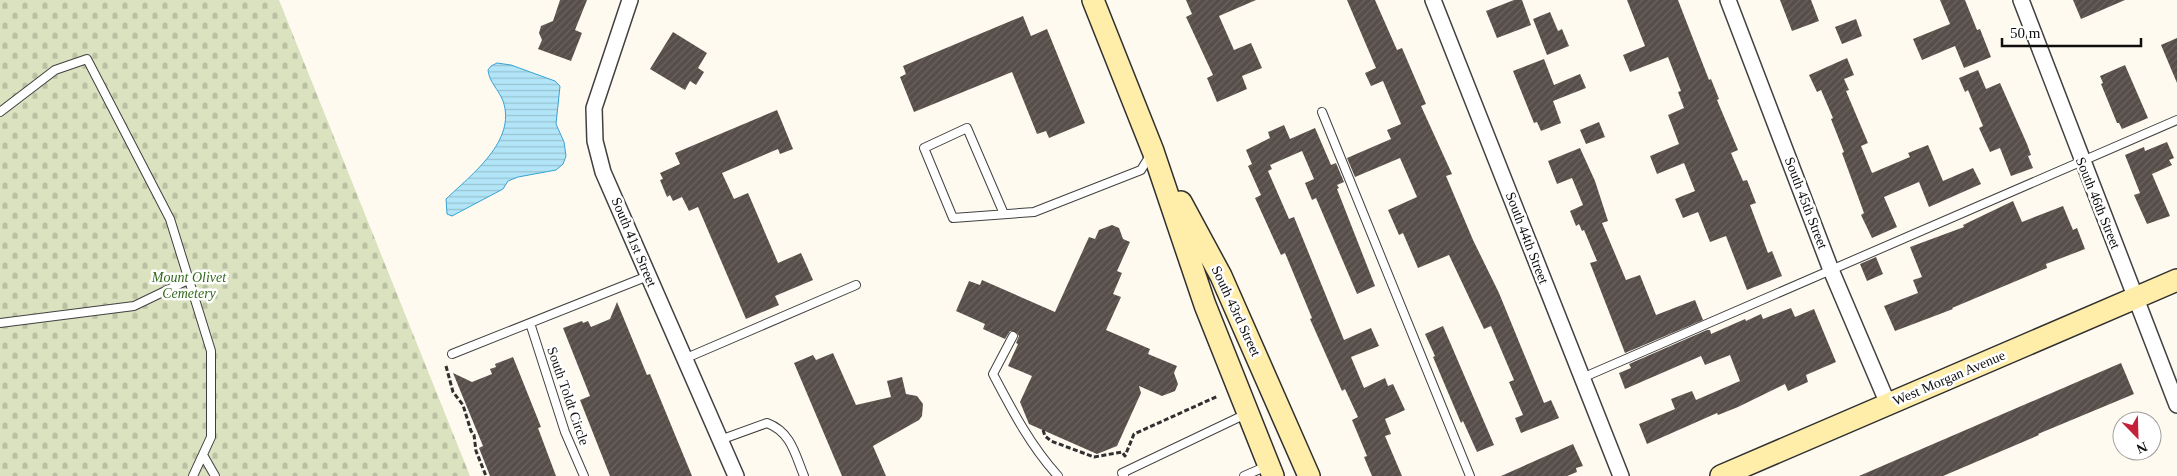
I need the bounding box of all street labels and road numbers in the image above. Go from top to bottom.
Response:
street label: South 45th Street [1782,155,1830,251]
street label: South 46th Street [2073,155,2123,251]
street label: South 44th Street [1503,190,1551,286]
street label: South 41st Street [608,195,660,289]
street label: South 43rd Street [1208,263,1264,359]
street label: South Toldt Circle [544,345,592,447]
street label: West Morgan Avenue [1891,348,2007,408]

